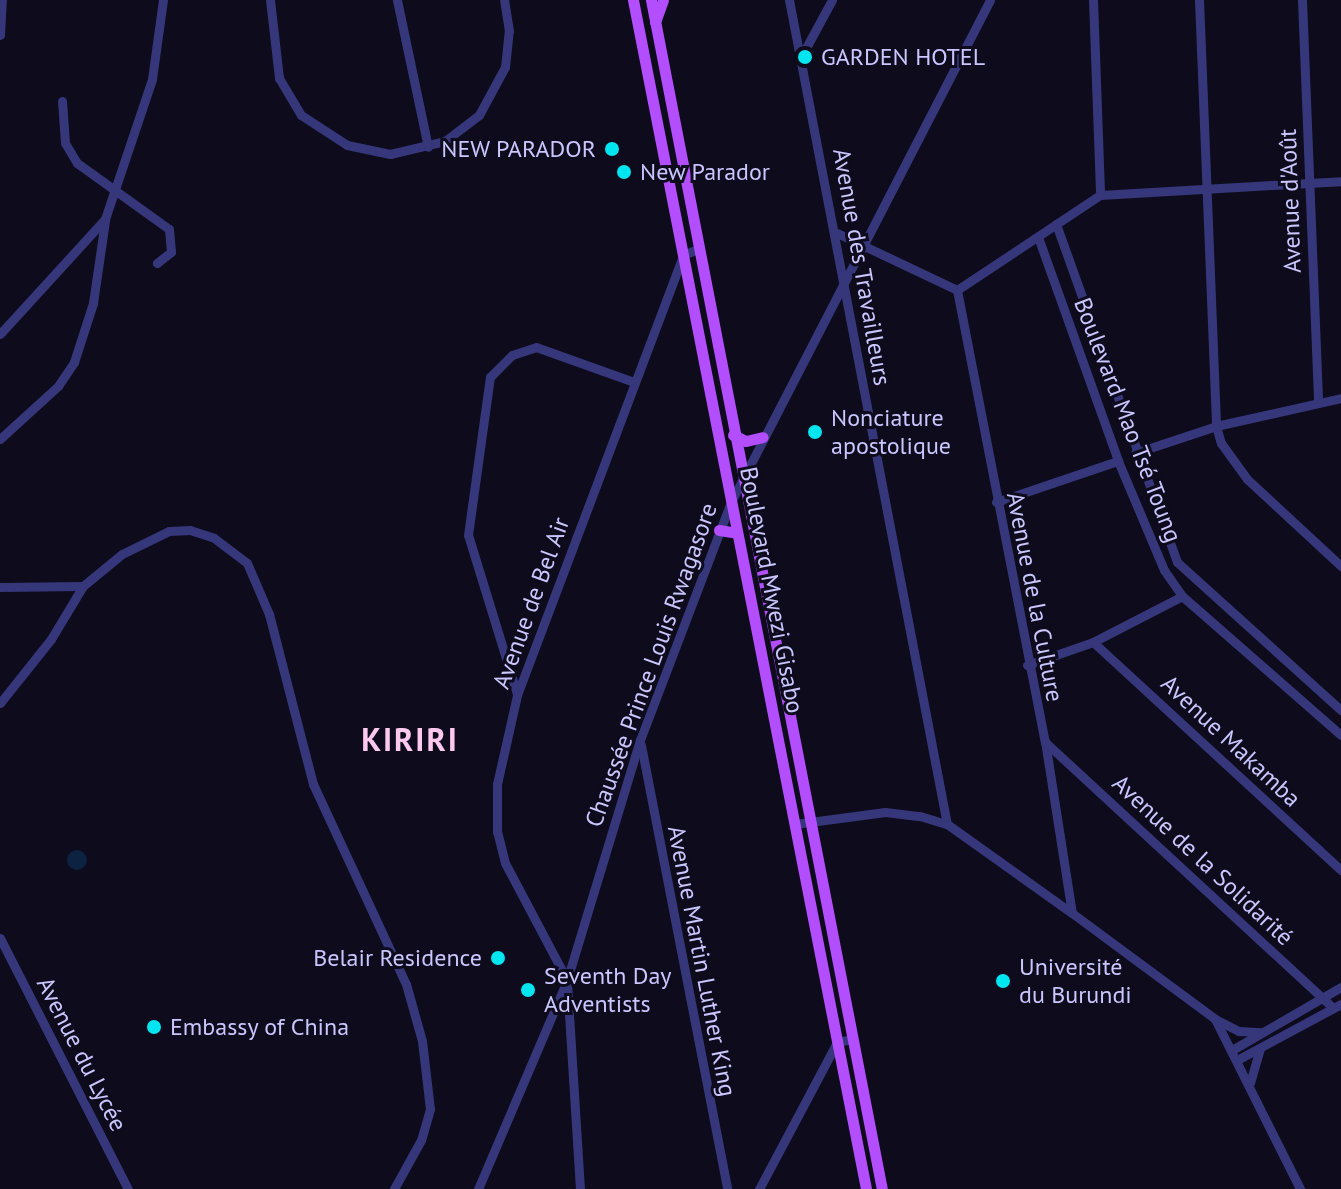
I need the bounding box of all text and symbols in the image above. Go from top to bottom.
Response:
place label: GARDEN HOTEL [821,43,985,71]
marker: GARDEN HOTEL [796,48,814,66]
street label: Avenue d'Août [1273,128,1307,274]
place label: NEW PARADOR [441,135,596,163]
marker: NEW PARADOR [603,140,621,158]
street label: Avenue des Travailleurs [827,146,897,388]
place label: New Parador [640,158,771,186]
marker: New Parador [615,163,633,181]
street label: Boulevard Mao Tsé Toung [1068,293,1188,547]
place label: Nonciature apostolique [831,404,951,460]
marker: Nonciature apostolique [806,423,824,441]
street label: Boulevard Mwezi Gisabo [734,464,810,716]
street label: Avenue de la Culture [1001,490,1069,704]
street label: Chaussée Prince Louis Rwagasore [579,499,723,831]
street label: Avenue de Bel Air [486,513,576,693]
street label: Avenue Makamba [1155,669,1307,813]
district label: KIRIRI [361,720,459,758]
street label: Avenue de la Solidarité [1107,769,1299,951]
street label: Avenue Martin Luther King [662,823,742,1099]
place label: Belair Residence [313,944,482,972]
marker: Belair Residence [489,949,507,967]
place label: Université du Burundi [1019,953,1132,1009]
place label: Seventh Day Adventists [544,962,671,1018]
street label: Avenue du Lycée [31,972,133,1136]
marker: Université du Burundi [994,972,1012,990]
marker: Seventh Day Adventists [519,981,537,999]
place label: Embassy of China [170,1013,350,1041]
marker: Embassy of China [145,1018,163,1036]

